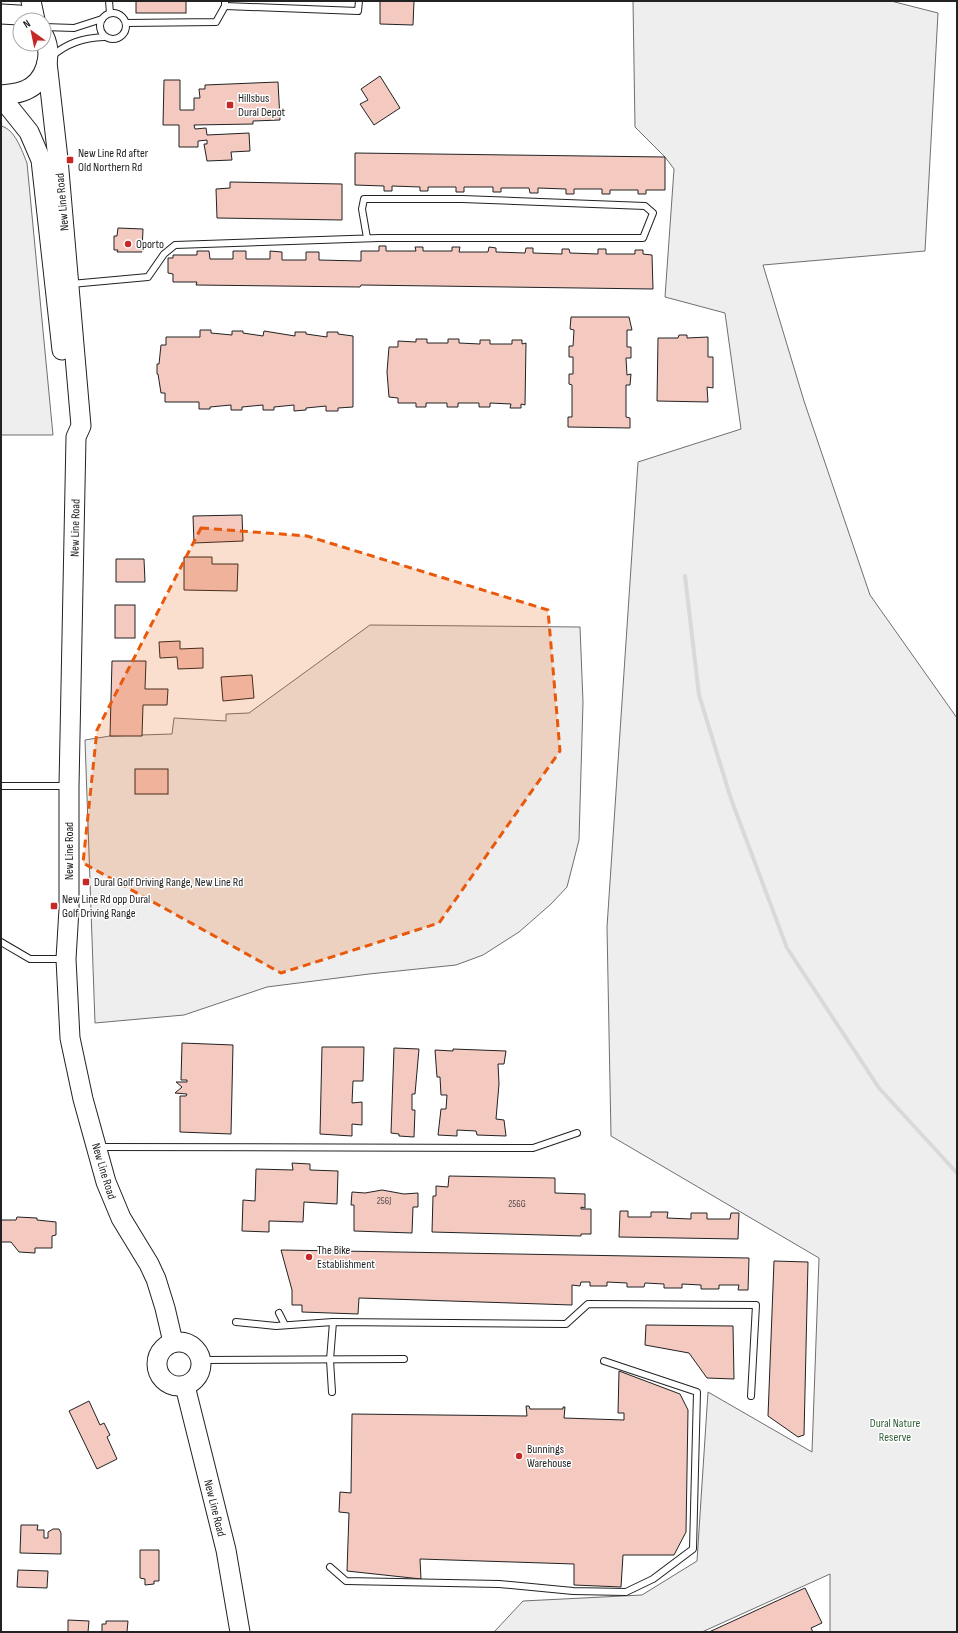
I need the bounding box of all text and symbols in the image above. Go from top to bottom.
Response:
north arrow [12,12,52,52]
text: N [21,17,33,31]
place label: Hillsbus Dural Depot [238,91,286,120]
marker: Hillsbus Dural Depot [225,100,235,110]
place label: New Line Rd after Old Northern Rd [78,146,149,175]
marker: New Line Rd after Old Northern Rd [65,155,75,165]
street label: New Line Road [52,172,73,232]
place label: Oporto [136,237,164,252]
marker: Oporto [123,239,133,249]
street label: New Line Road [67,499,84,557]
street label: New Line Road [62,822,77,880]
place label: Dural Golf Driving Range, New Line Rd [94,875,243,890]
marker: Dural Golf Driving Range, New Line Rd [81,877,91,887]
place label: New Line Rd opp Dural Golf Driving Range [62,892,150,921]
marker: New Line Rd opp Dural Golf Driving Range [49,901,59,911]
street label: New Line Road [88,1141,119,1201]
house number: 256J [377,1195,391,1207]
house number: 256G [508,1198,526,1210]
place label: The Bike Establishment [317,1243,375,1272]
marker: The Bike Establishment [304,1252,314,1262]
park label: Dural Nature Reserve [870,1416,920,1445]
place label: Bunnings Warehouse [527,1442,572,1471]
marker: Bunnings Warehouse [514,1451,524,1461]
street label: New Line Road [200,1478,229,1538]

